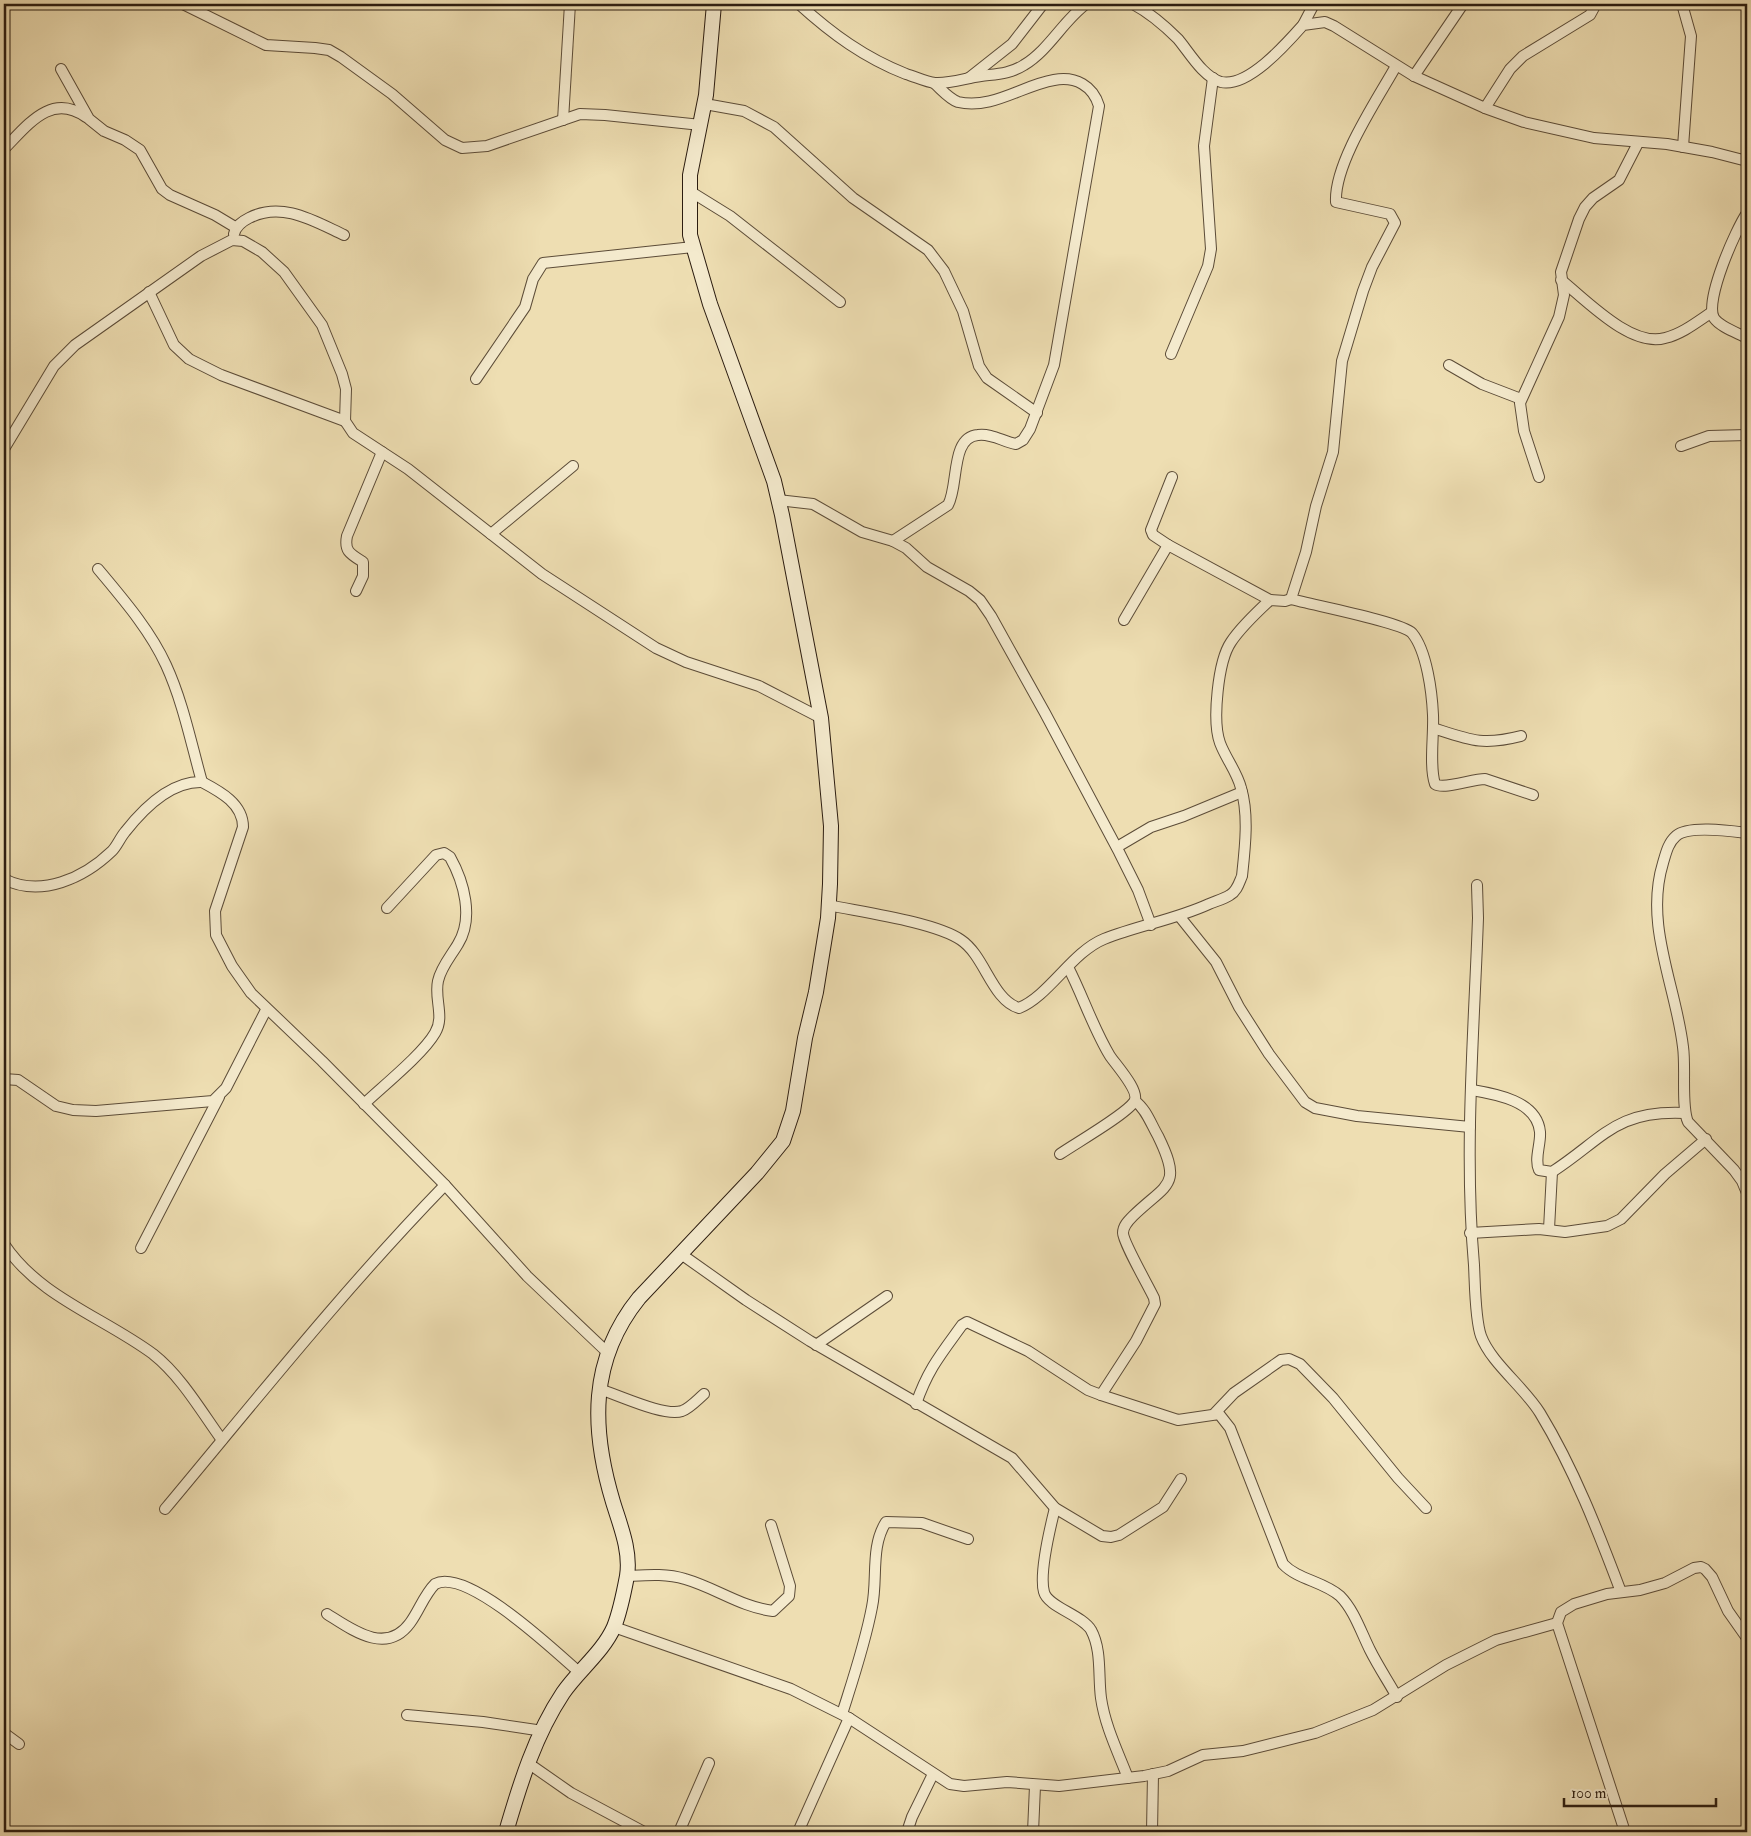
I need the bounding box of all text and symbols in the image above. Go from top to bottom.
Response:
scale bar [1564,1776,1716,1808]
text: 100 m [1571,1784,1607,1803]

